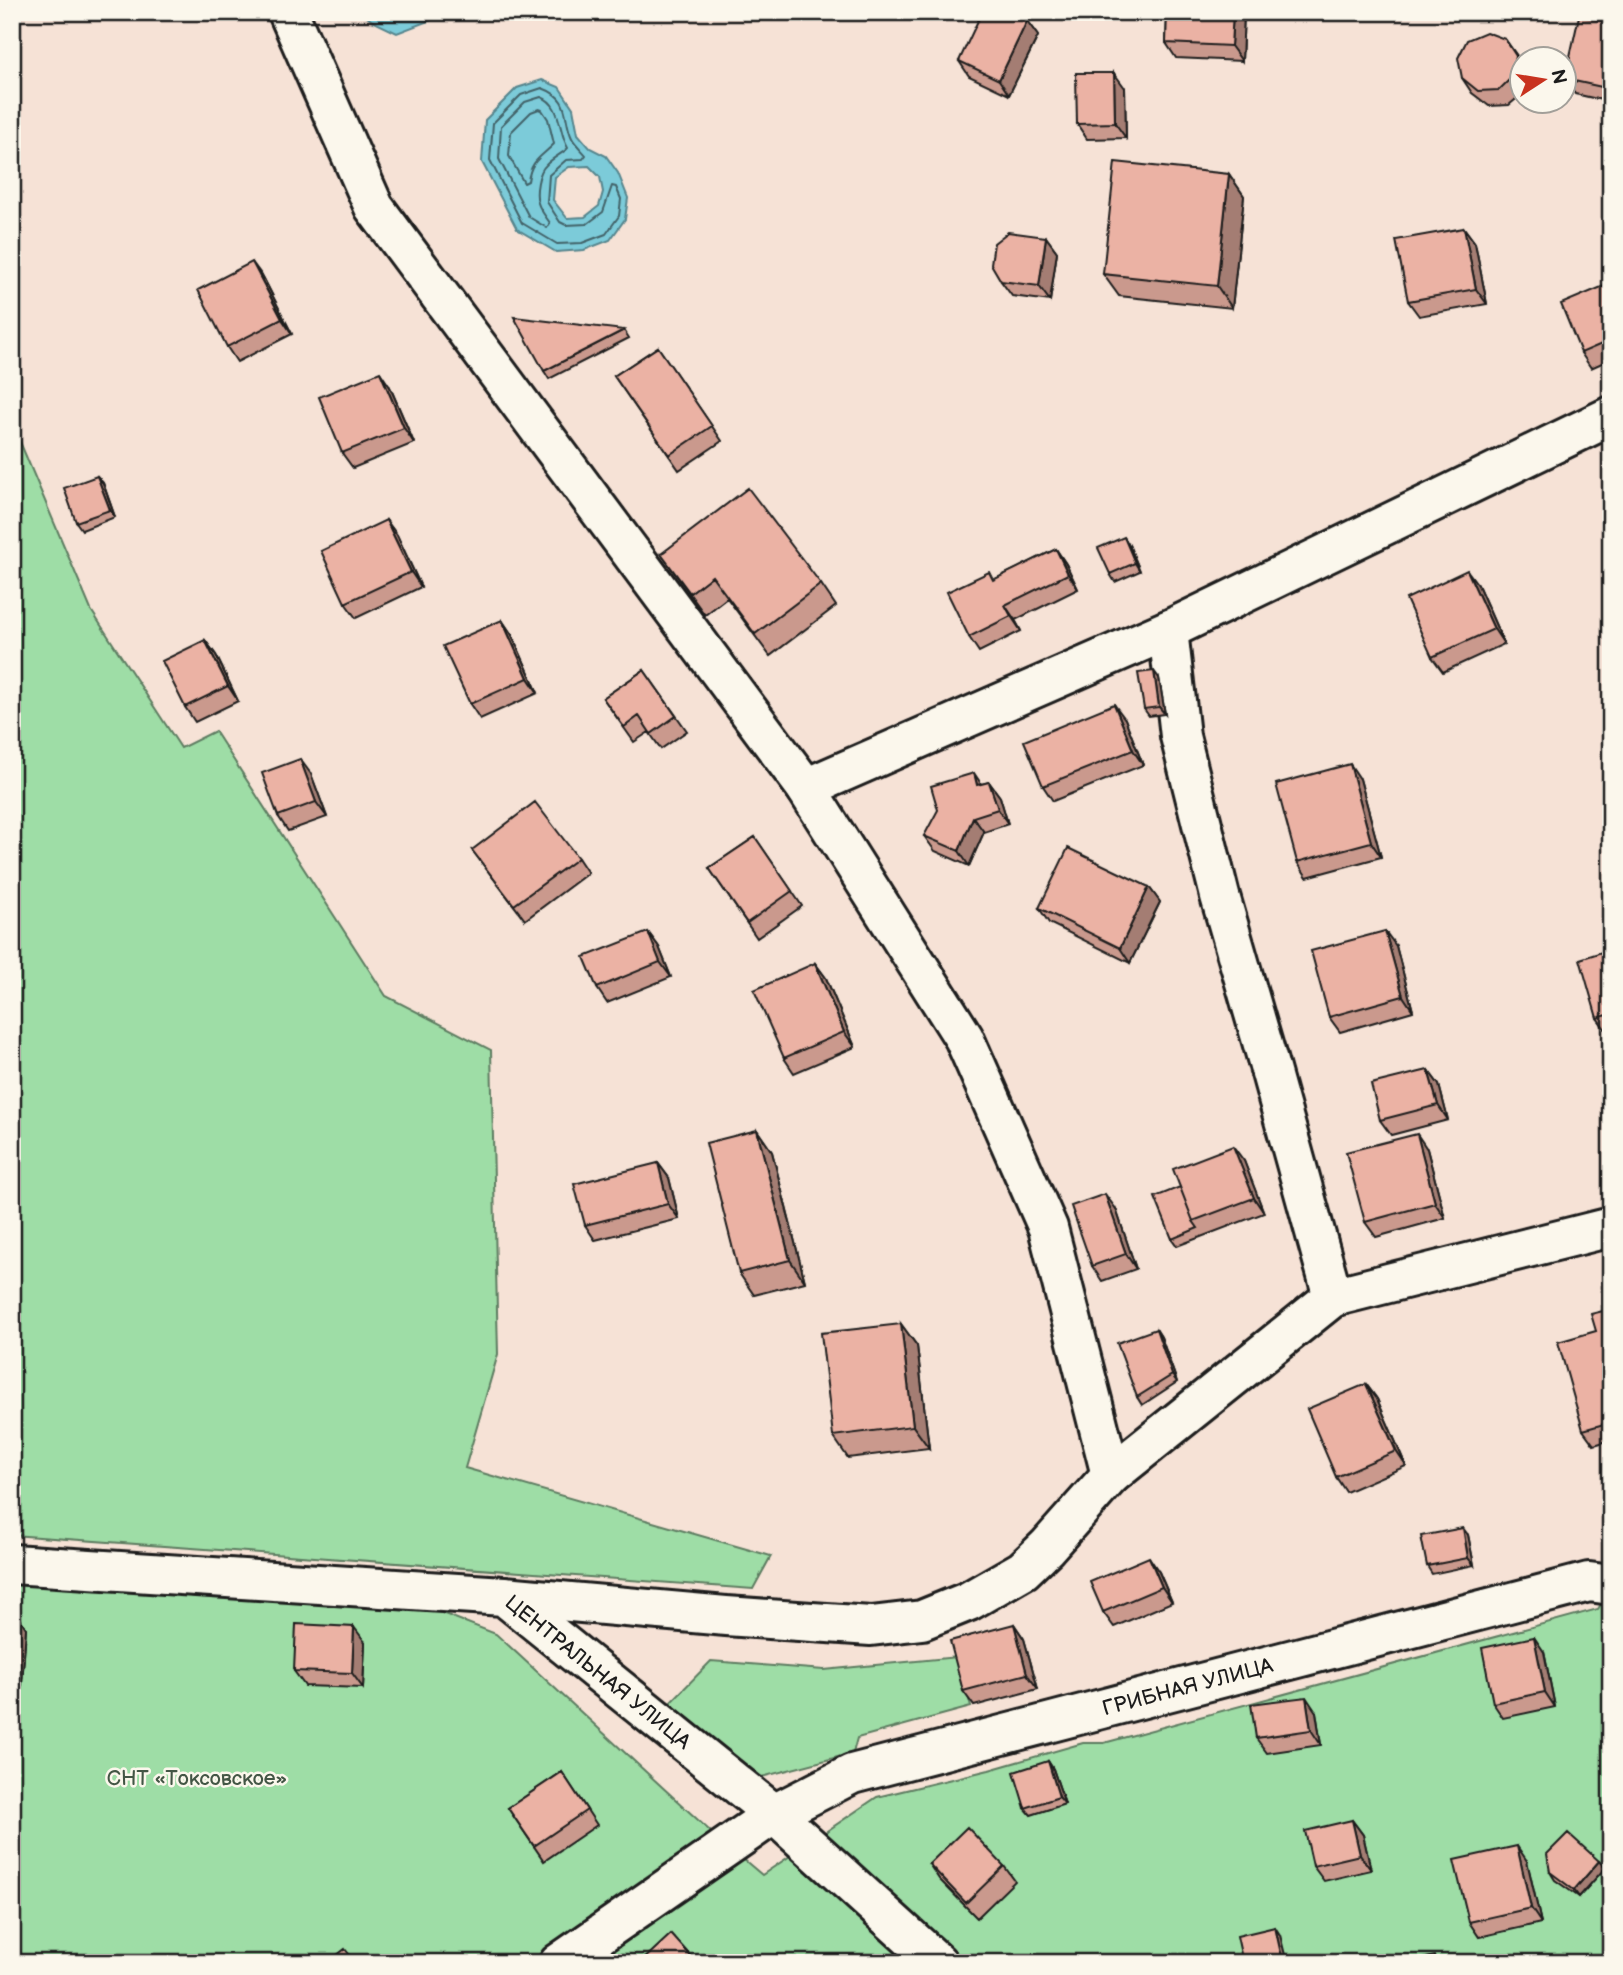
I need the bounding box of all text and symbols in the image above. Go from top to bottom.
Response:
north arrow [1508,46,1578,116]
text: N [1545,67,1571,86]
street label: ЦЕНТРАЛЬНАЯ УЛИЦА [500,1590,696,1755]
street label: ГРИБНАЯ УЛИЦА [1100,1653,1276,1721]
park label: СНТ «Токсовское» [107,1766,287,1791]

